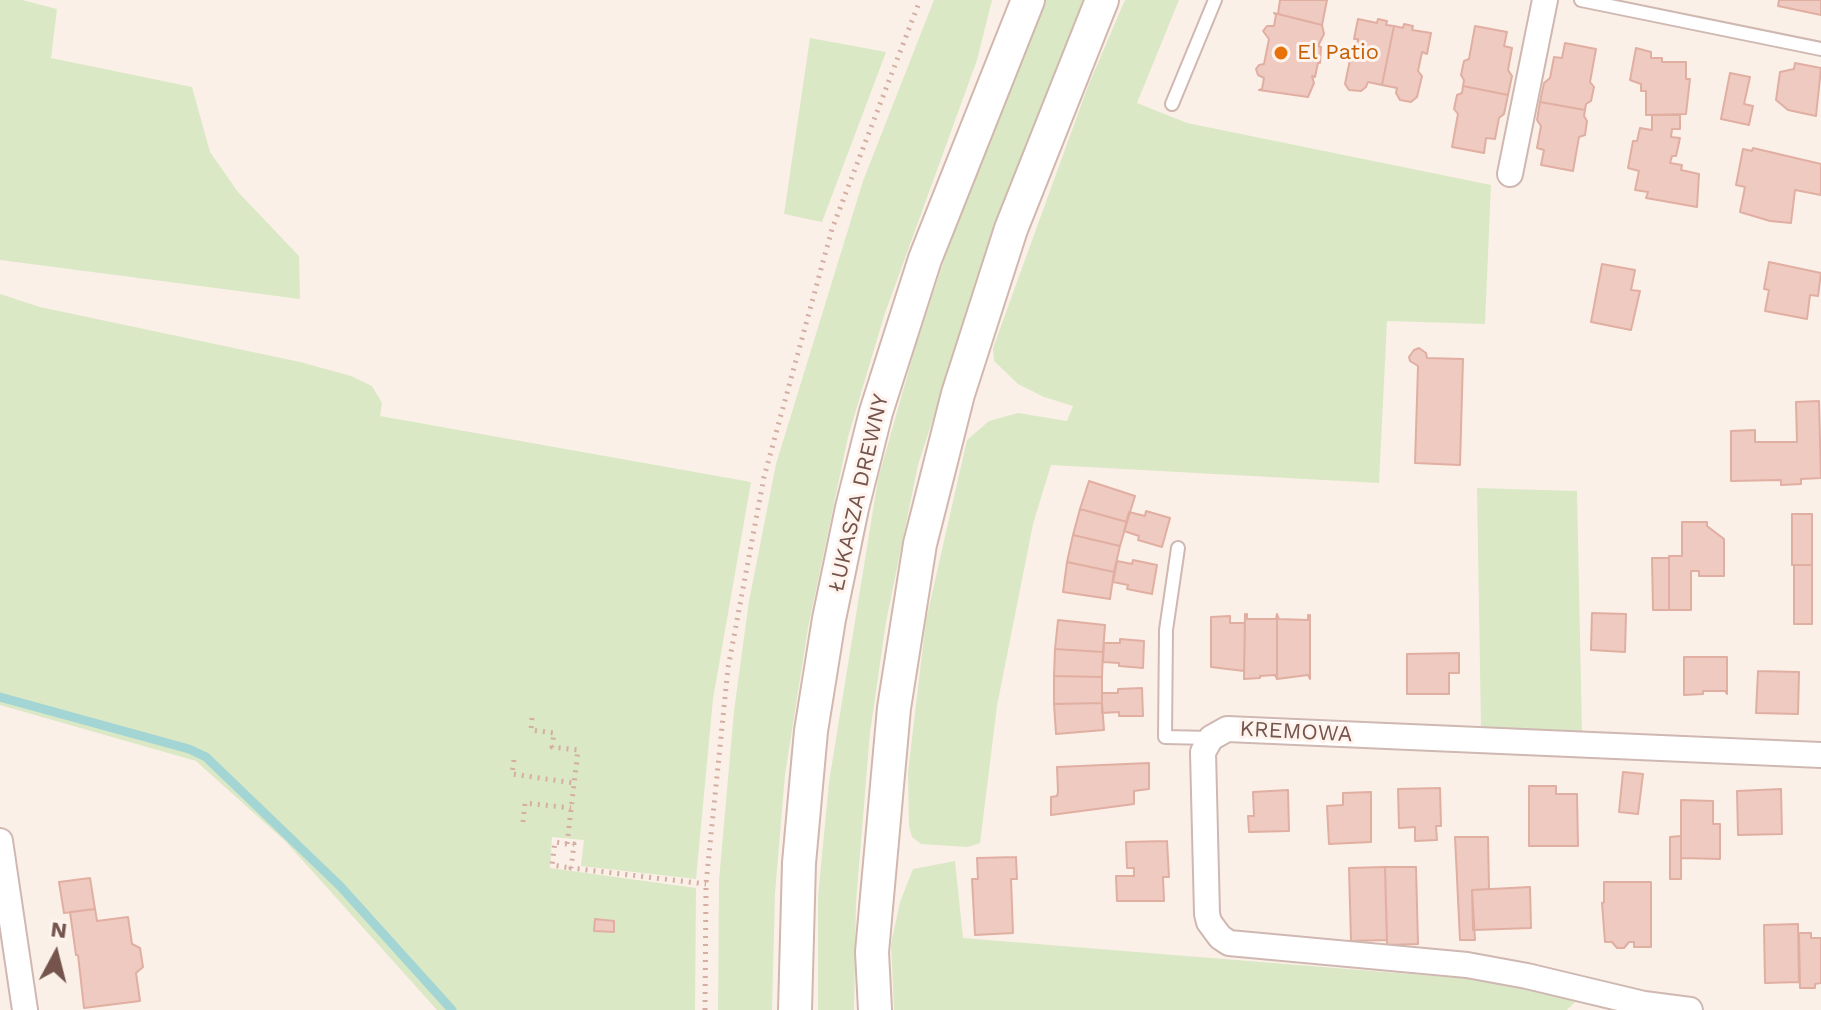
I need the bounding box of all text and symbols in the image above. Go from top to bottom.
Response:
place label: El Patio [1297,40,1379,66]
marker: El Patio [1272,44,1290,62]
street label: ŁUKASZA DREWNY [823,392,895,594]
street label: KREMOWA [1239,716,1353,748]
north arrow [16,914,96,994]
text: N [49,916,69,943]

